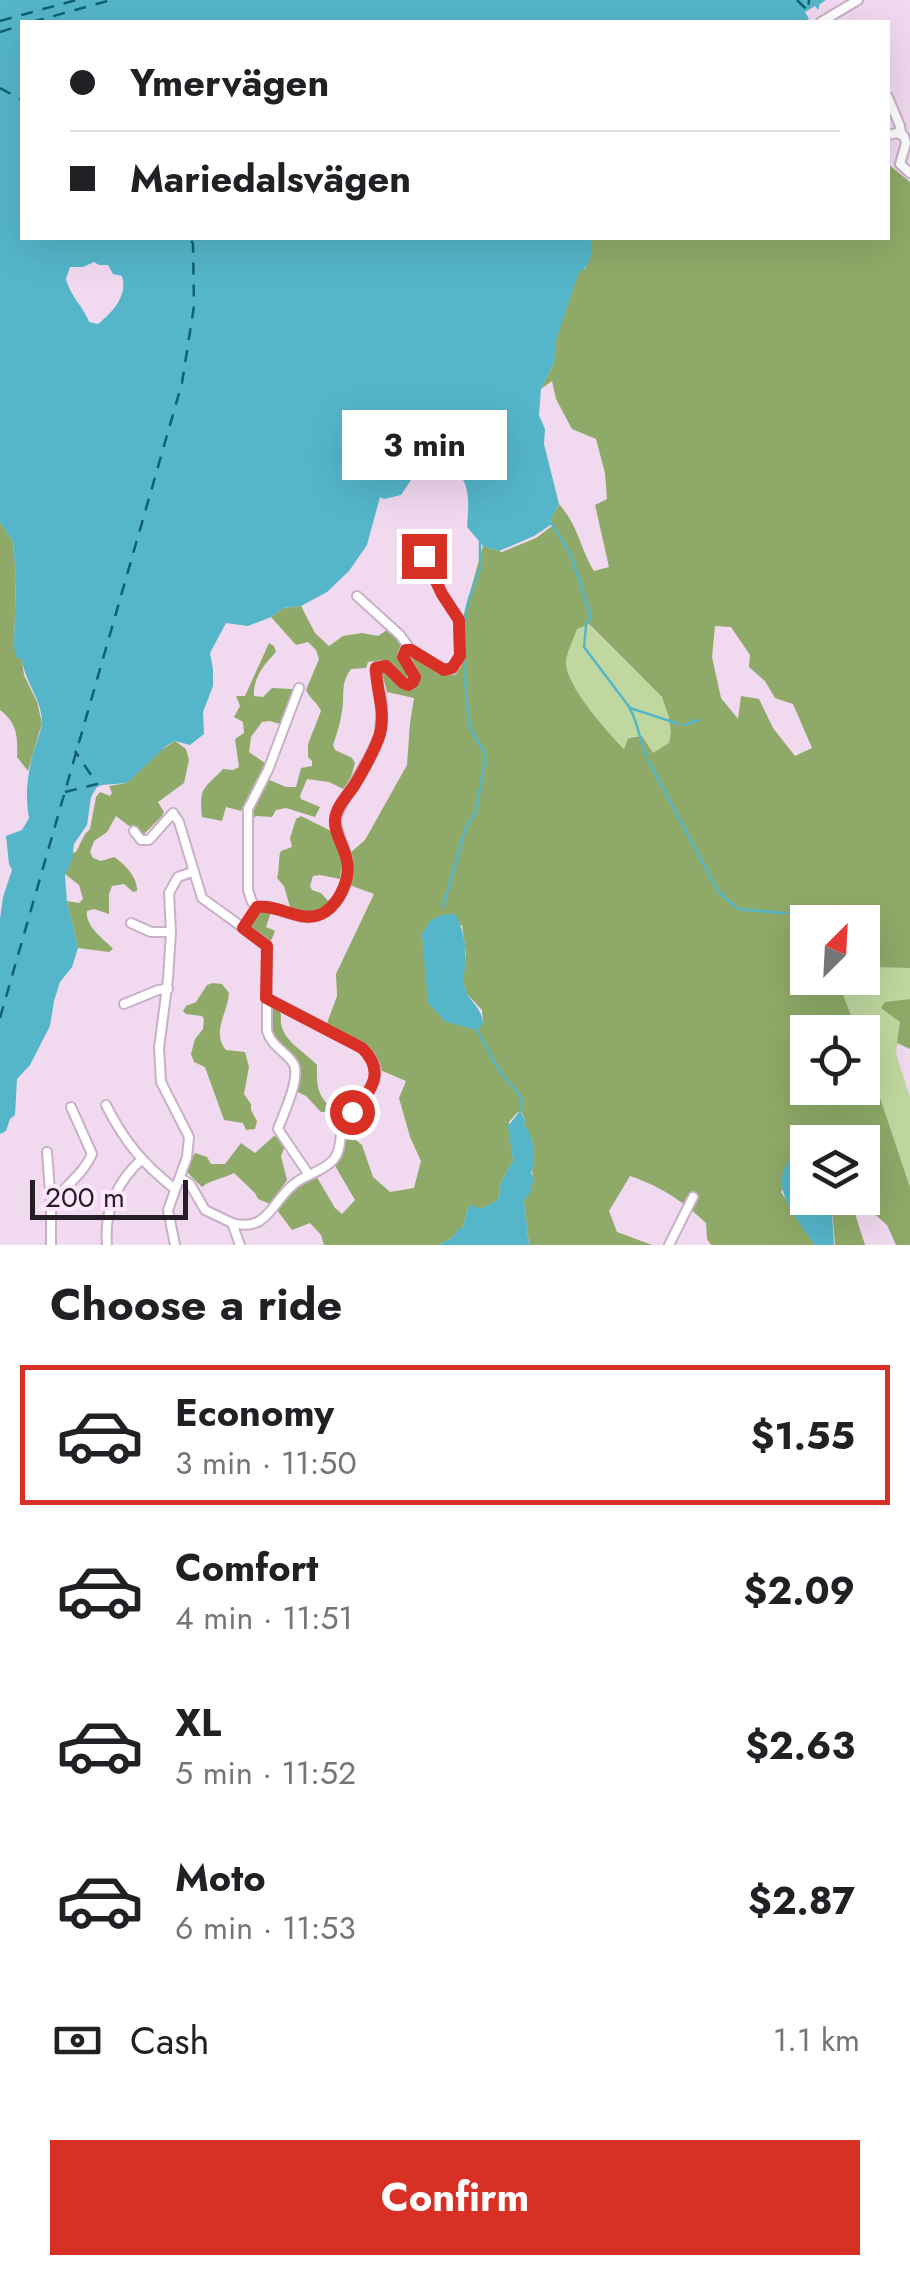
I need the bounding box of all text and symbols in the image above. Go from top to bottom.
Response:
text: Ymervägen [130,55,329,110]
text: Mariedalsvägen [130,151,411,206]
callout: 3 min [342,411,506,481]
text: 3 min [383,422,466,468]
route end [402,534,447,579]
north arrow [790,905,880,995]
map controls [790,905,880,1215]
button: locate [790,1015,880,1105]
route start [330,1090,375,1135]
button: layers [790,1125,880,1215]
scale bar [30,1175,188,1220]
text: 200 m [45,1177,125,1218]
text: Choose a ride [50,1272,342,1337]
text: Economy [175,1385,334,1440]
icon: car [55,1390,145,1480]
text: $1.55 [751,1408,855,1463]
text: 3 min · 11:50 [175,1440,357,1486]
text: Comfort [175,1540,318,1595]
icon: car [55,1545,145,1635]
text: $2.09 [744,1563,855,1618]
text: 4 min · 11:51 [175,1595,353,1641]
text: XL [175,1695,221,1750]
icon: car [55,1700,145,1790]
text: $2.63 [745,1718,855,1773]
text: 5 min · 11:52 [175,1750,356,1796]
text: Moto [175,1850,266,1905]
icon: car [55,1855,145,1945]
text: $2.87 [748,1873,855,1928]
text: 6 min · 11:53 [175,1905,356,1951]
icon: cash [50,2013,105,2068]
text: Cash [130,2013,210,2068]
text: 1.1 km [773,2017,860,2063]
button: Confirm [50,2140,860,2255]

